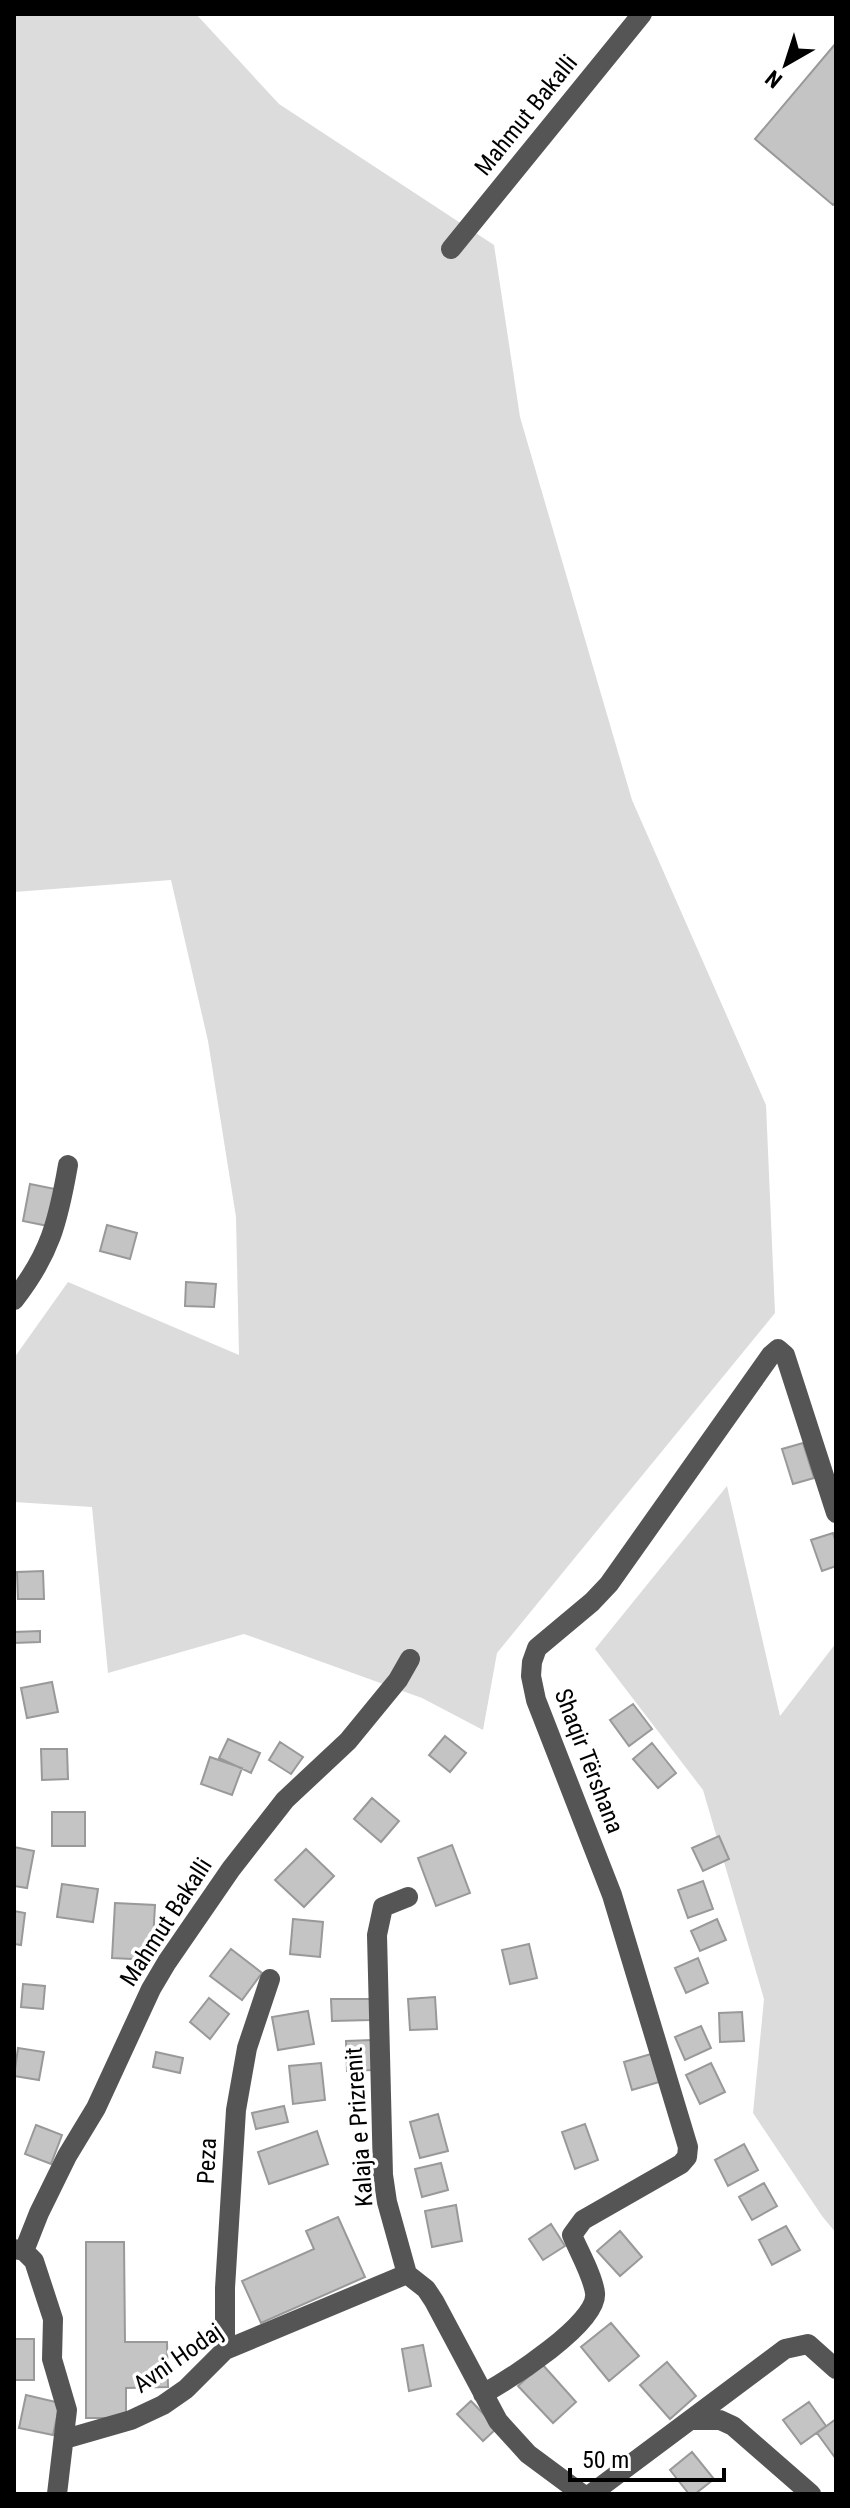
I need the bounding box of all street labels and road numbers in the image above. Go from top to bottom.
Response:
street label: Mahmut Bakalli [469,49,583,181]
street label: Shaqir Tërshana [549,1685,629,1837]
street label: Mahmut Bakalli [114,1853,218,1991]
street label: Kalaja e Prizrenit [339,2046,379,2208]
street label: Peza [192,2137,222,2185]
street label: Avni Hodaj [128,2317,228,2399]

